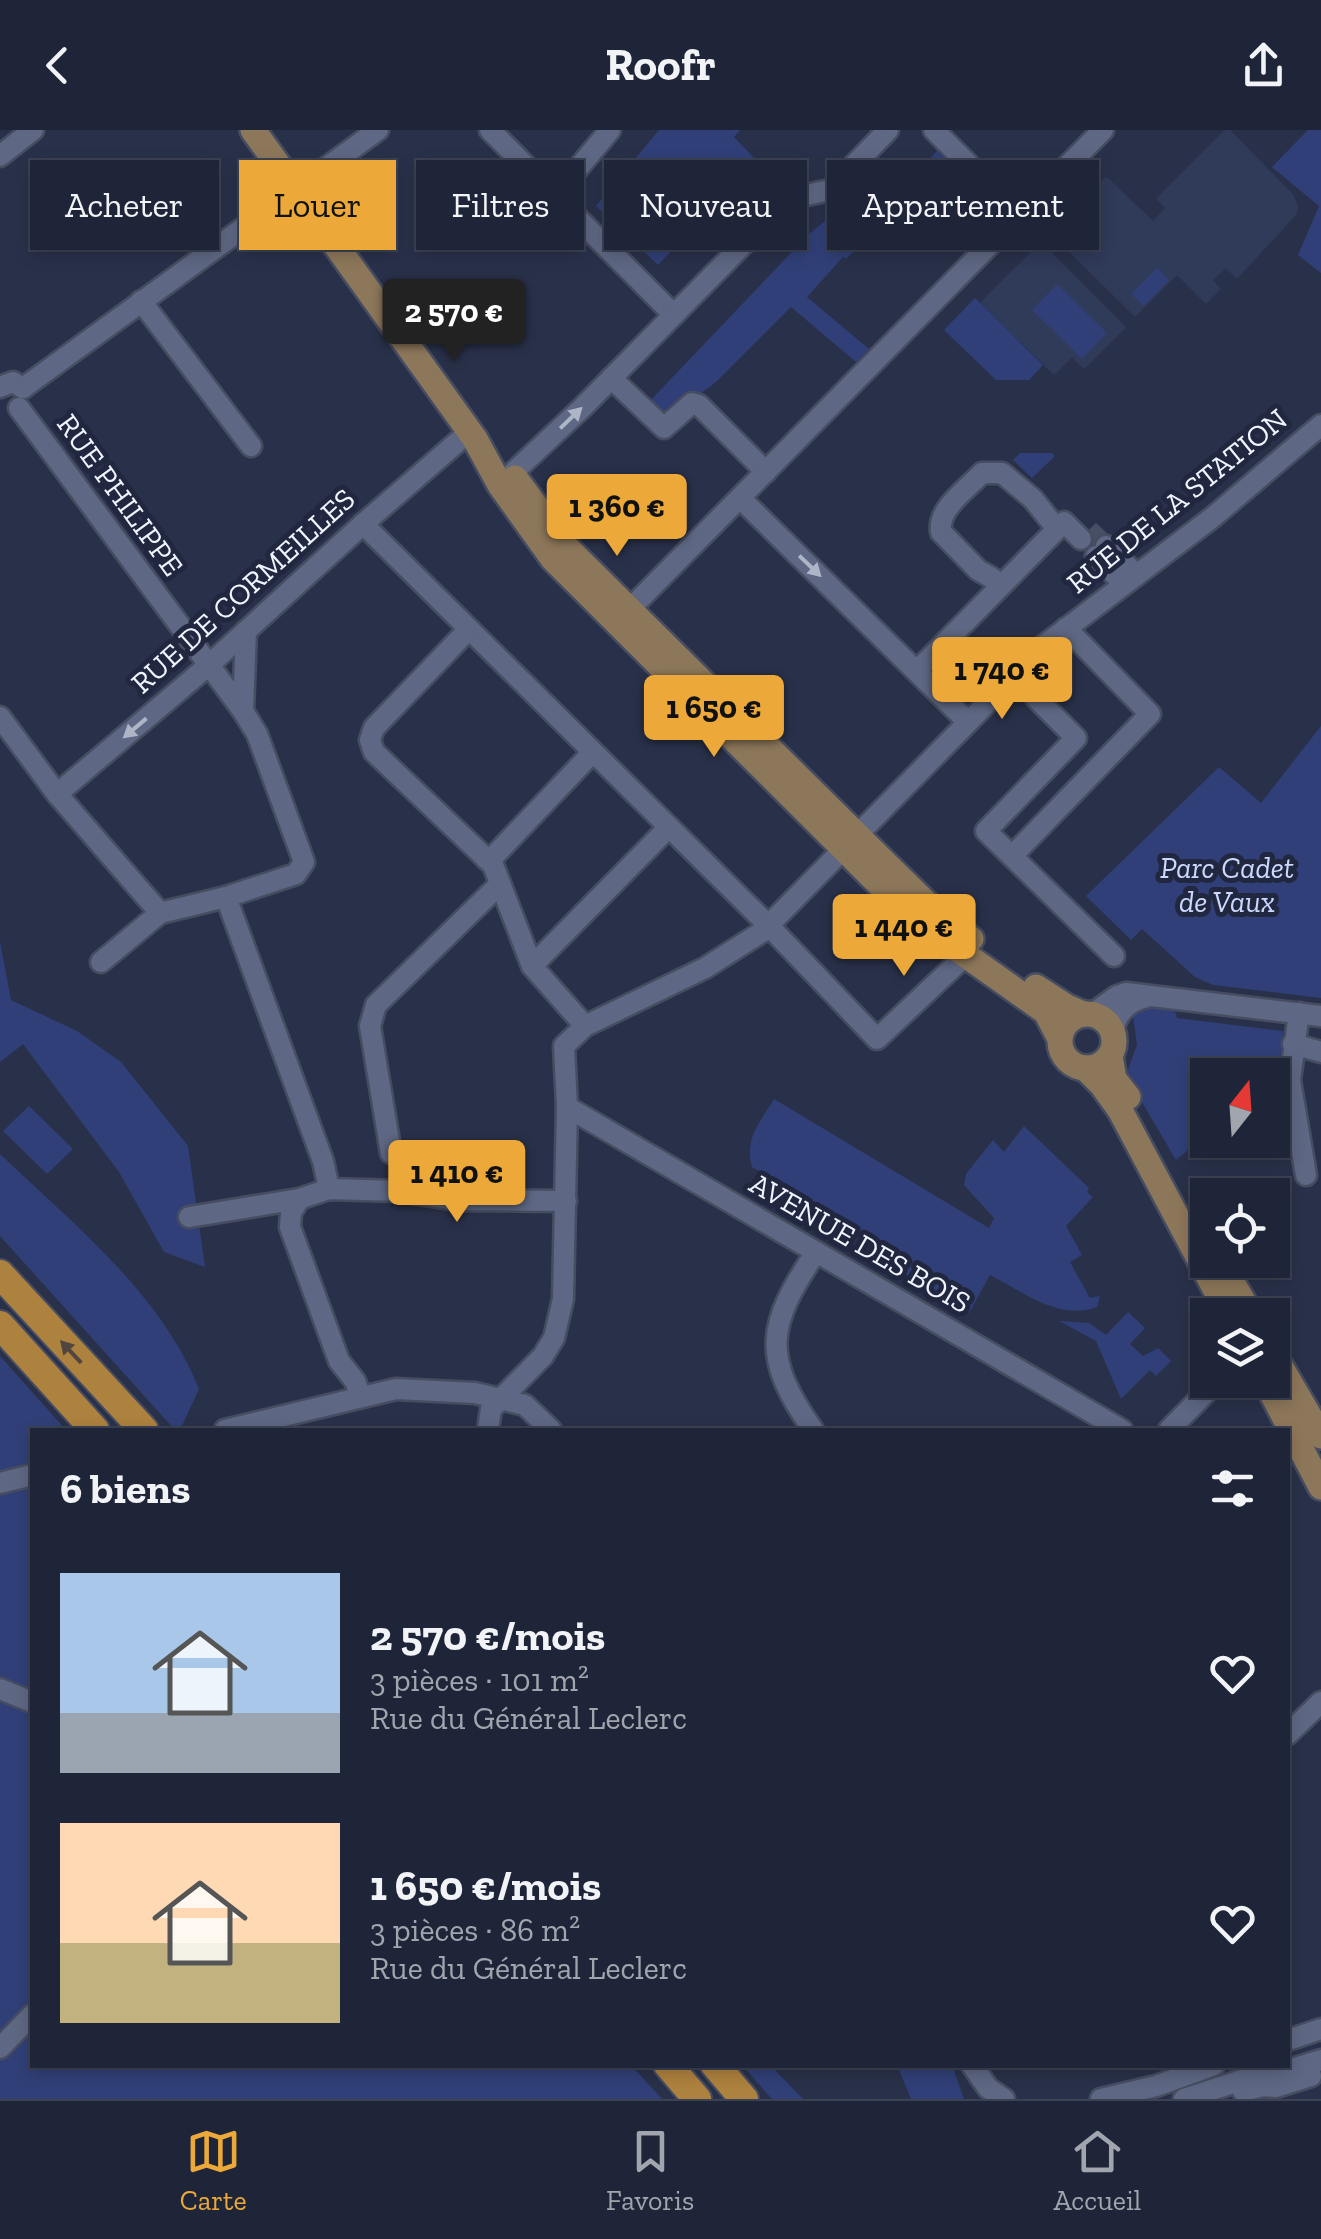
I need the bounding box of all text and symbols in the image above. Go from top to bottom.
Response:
icon: back [30,38,85,93]
text: Roofr [605,38,716,92]
icon: share [1236,38,1291,93]
chip: Acheter [30,160,219,250]
chip: Louer [239,160,396,250]
chip: Filtres [416,160,584,250]
chip: Nouveau [604,160,807,250]
chip: Appartement [827,160,1099,250]
pin: 2 570 € [362,279,546,364]
text: 2 570 € [404,292,504,330]
street label: RUE DE LA STATION [1060,401,1294,601]
street label: RUE PHILIPPE [49,407,191,583]
one-way arrow [559,407,583,431]
pin: 1 360 € [525,474,709,559]
street label: RUE DE CORMEILLES [124,481,362,701]
text: 1 360 € [569,487,665,525]
one-way arrow [797,554,821,577]
pin: 1 740 € [910,637,1094,722]
text: 1 740 € [954,650,1050,688]
pin: 1 650 € [622,675,806,760]
text: 1 650 € [666,688,762,726]
one-way arrow [123,717,148,739]
park label: Parc Cadet de Vaux [1160,850,1294,920]
pin: 1 440 € [812,894,996,979]
text: 1 440 € [855,907,953,945]
north arrow [1190,1058,1290,1158]
map controls [1190,1058,1290,1398]
pin: 1 410 € [365,1140,549,1225]
text: 1 410 € [410,1153,504,1191]
street label: AVENUE DES BOIS [743,1165,977,1321]
button: locate [1190,1178,1290,1278]
button: layers [1190,1298,1290,1398]
one-way arrow [60,1340,83,1364]
icon: filters [1205,1461,1260,1516]
text: 6 biens [60,1463,191,1514]
text: 2 570 €/mois [370,1610,605,1661]
icon: home [140,1613,260,1733]
icon: heart [1205,1646,1260,1701]
text: 3 pièces · 101 m² [370,1661,589,1699]
text: Rue du Général Leclerc [370,1699,687,1737]
text: 1 650 €/mois [370,1860,601,1911]
icon: home [140,1863,260,1983]
icon: heart [1205,1896,1260,1951]
text: 3 pièces · 86 m² [370,1911,580,1949]
text: Rue du Général Leclerc [370,1949,687,1987]
tab: Carte [180,2124,247,2217]
tab: Favoris [606,2124,694,2217]
tab: Accueil [1054,2124,1141,2217]

